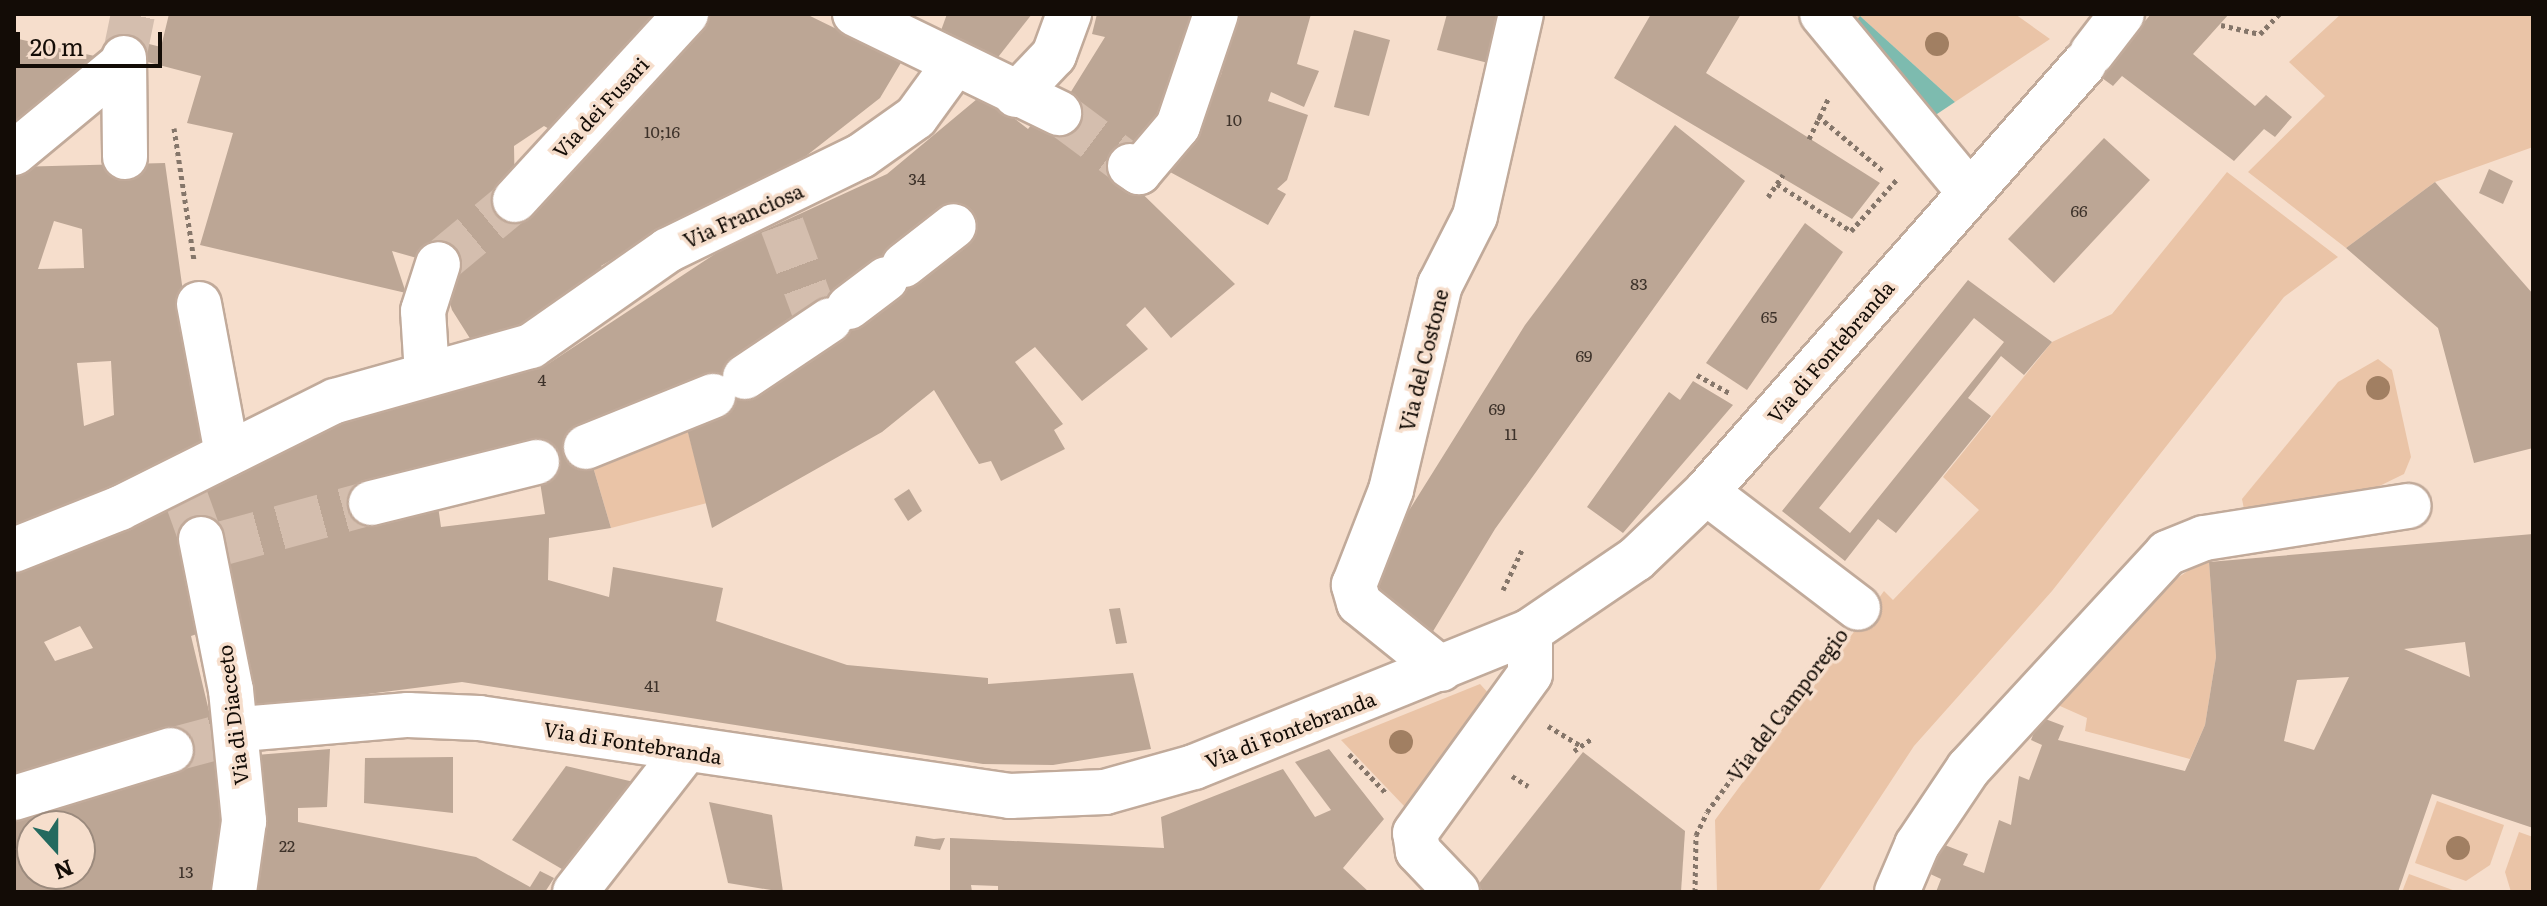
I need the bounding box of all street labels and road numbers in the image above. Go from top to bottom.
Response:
street label: Via dei Fusari [547,52,653,162]
street label: Via Franciosa [679,178,807,252]
street label: Via di Fontebranda [1762,275,1898,427]
street label: Via del Costone [1394,286,1452,434]
street label: Via del Camporegio [1722,623,1852,785]
street label: Via di Diacceto [211,644,253,786]
street label: Via di Fontebranda [1202,685,1378,773]
street label: Via di Fontebranda [542,716,724,768]

